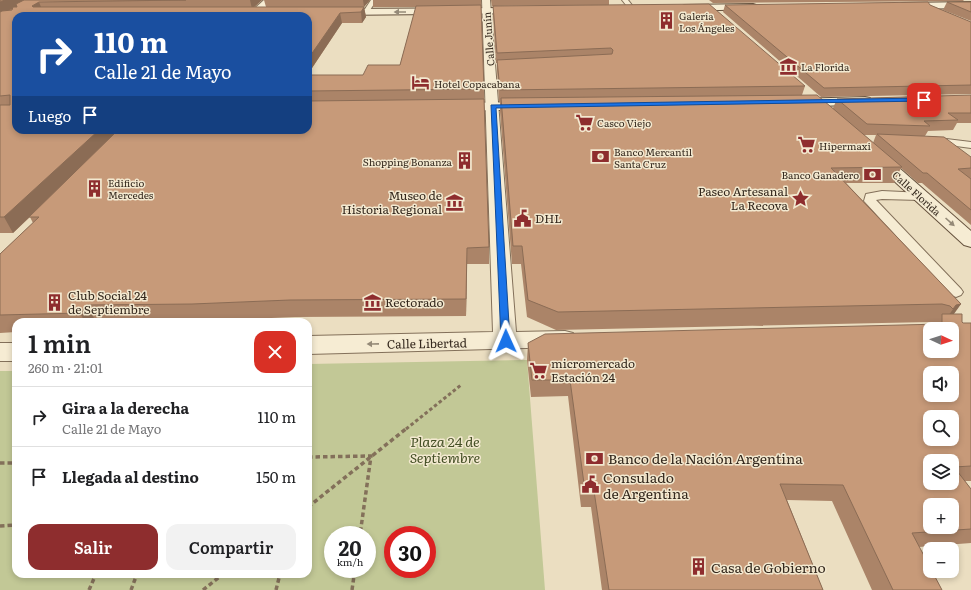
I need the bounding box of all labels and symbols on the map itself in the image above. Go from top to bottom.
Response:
place label: Galería Los Ángeles [679,8,735,35]
one-way arrow [393,9,406,15]
street label: Calle Junín [479,11,497,67]
building icon: Galería Los Ángeles [656,11,676,31]
museum icon: La Florida [778,56,798,76]
place label: La Florida [801,59,850,74]
hotel icon: Hotel Copacabana [411,73,431,93]
place label: Hotel Copacabana [434,76,521,91]
pin [907,83,941,117]
supermarket icon: Casco Viejo [574,112,594,132]
place label: Casco Viejo [597,115,651,130]
supermarket icon: Hipermaxi [796,135,816,155]
place label: Hipermaxi [819,138,871,153]
place label: Banco Mercantil Santa Cruz [614,144,693,171]
bank icon: Banco Mercantil Santa Cruz [591,147,611,167]
building icon: Shopping Bonanza [455,151,475,171]
place label: Shopping Bonanza [363,154,453,169]
bank icon: Banco Ganadero [862,164,882,184]
place label: Banco Ganadero [781,167,859,182]
street label: Calle Florida [889,167,945,219]
place label: Edificio Mercedes [108,175,154,202]
building icon: Edificio Mercedes [85,178,105,198]
place label: Paseo Artesanal La Recova [698,182,789,214]
place label: Museo de Historia Regional [342,186,442,218]
place icon: Paseo Artesanal La Recova [791,188,811,208]
museum icon: Museo de Historia Regional [445,192,465,212]
public building icon: DHL [512,208,532,228]
place label: DHL [535,209,562,227]
one-way arrow [945,217,954,226]
place label: Club Social 24 de Septiembre [68,286,150,318]
building icon: Club Social 24 de Septiembre [45,292,65,312]
museum icon: Rectorado [362,292,382,312]
place label: Rectorado [385,293,444,311]
position arrow [485,320,527,362]
north arrow [923,322,959,358]
street label: Calle Libertad [387,333,468,353]
one-way arrow [366,341,379,347]
place label: micromercado Estación 24 [551,354,635,386]
supermarket icon: micromercado Estación 24 [528,360,548,380]
park label: Plaza 24 de Septiembre [410,431,480,467]
bank icon: Banco de la Nación Argentina [585,448,605,468]
place label: Banco de la Nación Argentina [608,448,803,468]
place label: Consulado de Argentina [603,467,689,503]
public building icon: Consulado de Argentina [580,475,600,495]
speed limit sign: 30 [384,526,436,578]
building icon: Casa de Gobierno [688,557,708,577]
place label: Casa de Gobierno [711,557,826,577]

